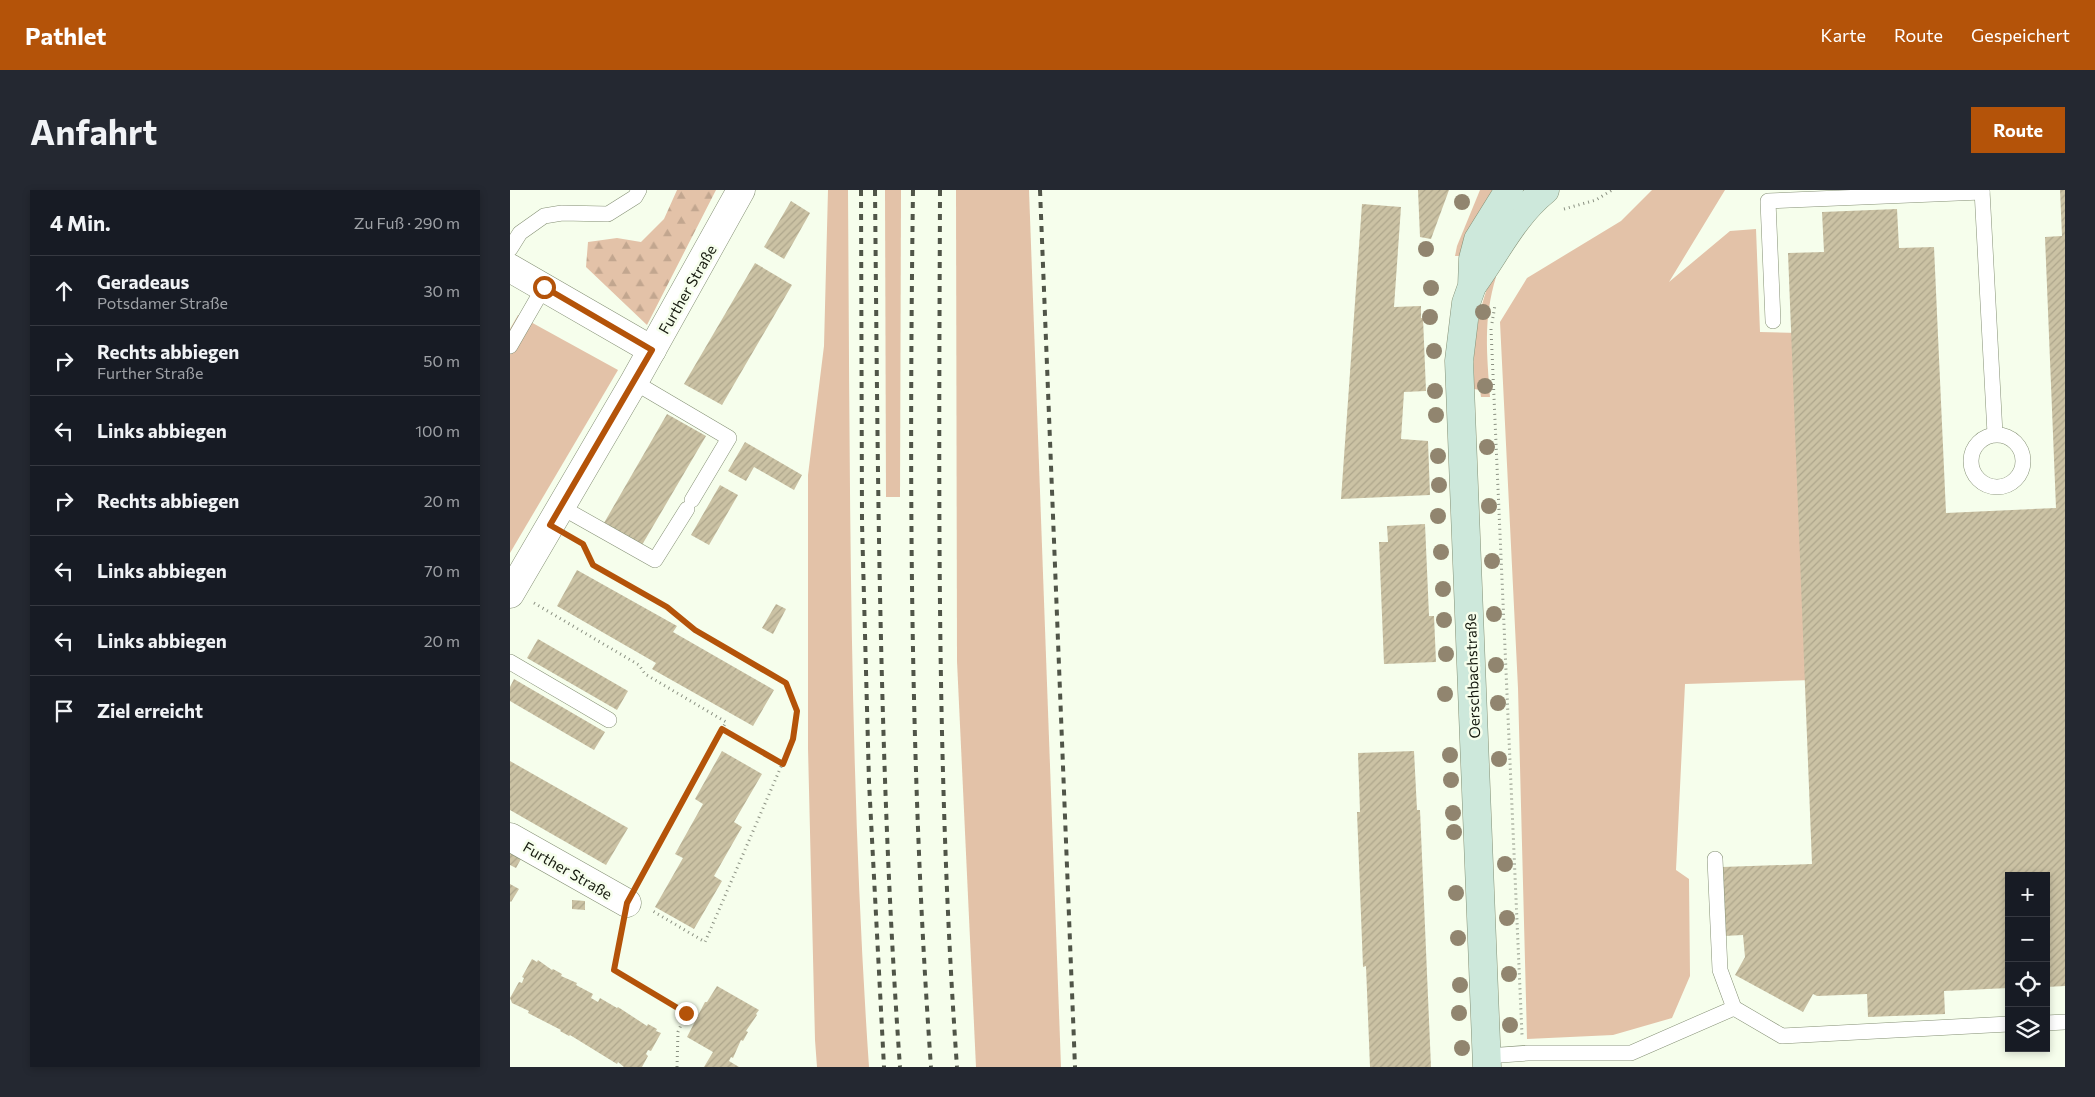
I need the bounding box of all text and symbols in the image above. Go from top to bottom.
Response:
text: Pathlet [25,21,106,50]
text: Karte [1821,24,1866,46]
text: Route [1894,24,1943,46]
text: Gespeichert [1971,24,2070,46]
button: Route [1971,107,2065,153]
text: Anfahrt [30,109,157,152]
text: 4 Min. [50,210,111,235]
text: Zu Fuß · 290 m [354,213,460,232]
street label: Further Straße [654,241,720,337]
text: Geradeaus [97,270,189,293]
route start [533,276,556,299]
icon: ahead [50,277,78,305]
text: 30 m [423,281,460,300]
text: Potsdamer Straße [97,293,228,312]
text: Rechts abbiegen [97,340,239,363]
icon: right [50,347,78,375]
text: 50 m [423,351,460,370]
text: Further Straße [97,363,203,382]
icon: left [50,417,78,445]
text: Links abbiegen [97,419,227,442]
text: 100 m [415,421,460,440]
icon: right [50,487,78,515]
text: Rechts abbiegen [97,489,239,512]
text: 20 m [424,491,460,510]
icon: left [50,557,78,585]
text: Links abbiegen [97,559,227,582]
text: 70 m [424,561,460,580]
street label: Oerschbachstraße [1461,613,1483,739]
icon: left [50,627,78,655]
text: Links abbiegen [97,629,227,652]
text: 20 m [424,631,460,650]
icon: arrive [50,697,78,725]
text: Ziel erreicht [97,699,203,722]
street label: Further Straße [520,837,616,903]
map controls [2005,872,2050,1052]
button: + [2005,872,2050,917]
button: − [2005,917,2050,962]
button: locate [2005,962,2050,1007]
route end [675,1002,698,1025]
button: layers [2005,1007,2050,1052]

